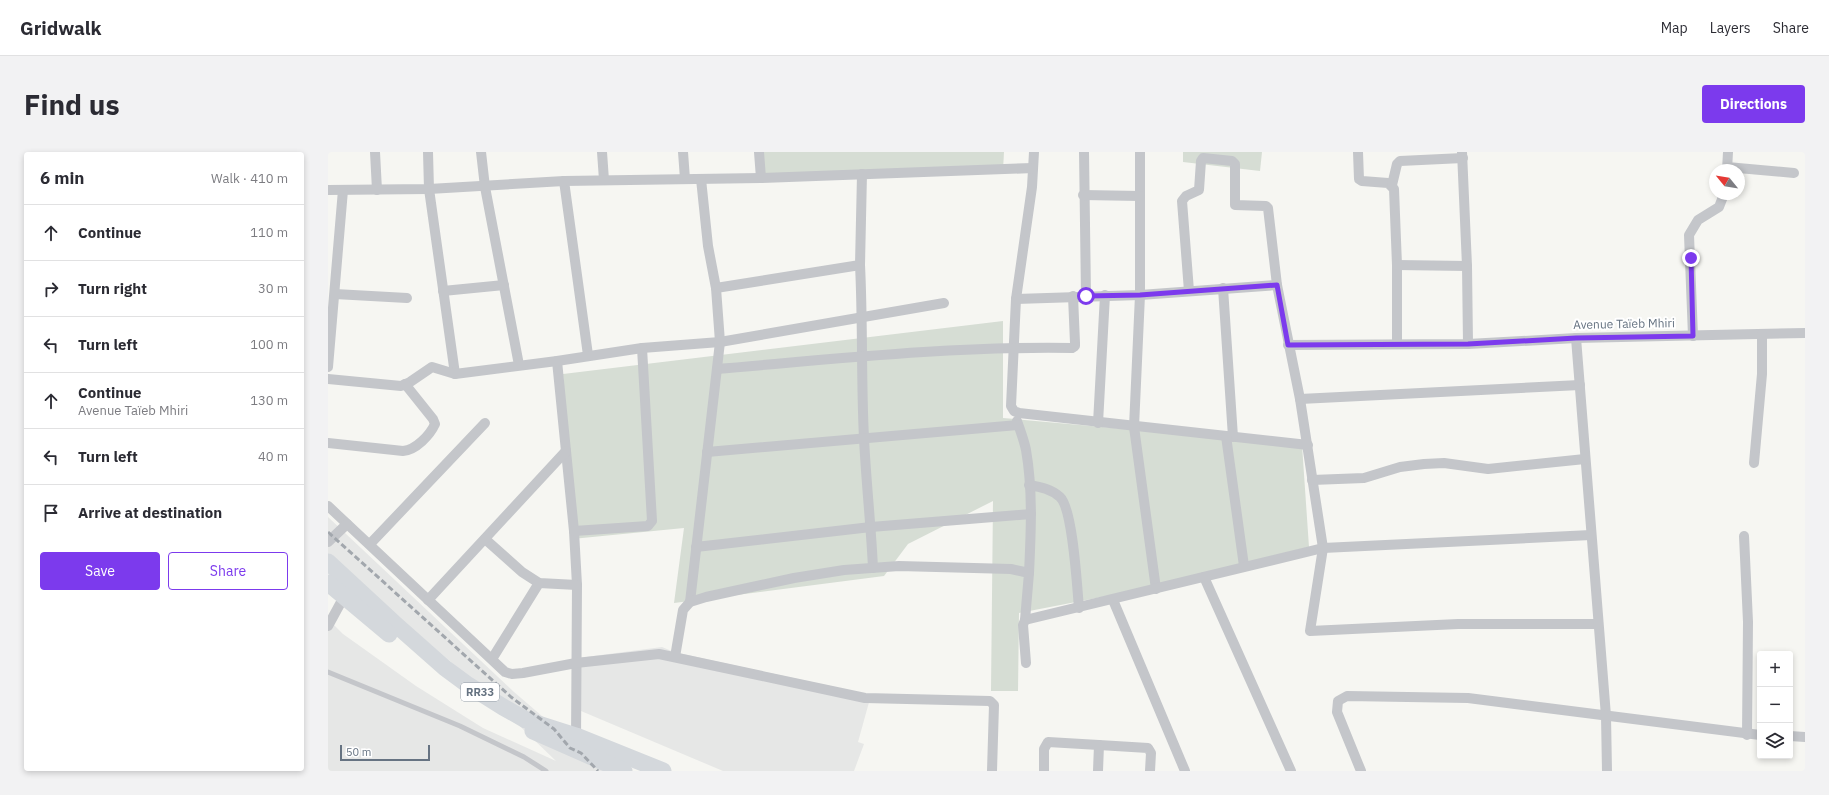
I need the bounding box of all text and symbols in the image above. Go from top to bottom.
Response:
text: Gridwalk [20,16,102,40]
text: Map [1661,19,1688,37]
text: Layers [1710,19,1751,37]
text: Share [1773,19,1809,37]
button: Directions [1702,85,1805,123]
text: Find us [24,86,120,123]
north arrow [1709,164,1745,200]
text: 6 min [40,167,84,189]
text: Walk · 410 m [211,170,288,187]
icon: ahead [40,222,62,244]
text: Continue [78,223,142,242]
text: 110 m [250,224,288,241]
route end [1682,249,1700,267]
icon: right [40,278,62,300]
text: Turn right [78,279,147,298]
text: 30 m [258,280,288,297]
route start [1077,287,1095,305]
street label: Avenue Taïeb Mhiri [1573,315,1675,332]
icon: left [40,334,62,356]
text: Turn left [78,335,138,354]
text: 100 m [250,336,288,353]
text: Continue [78,383,142,402]
icon: ahead [40,390,62,412]
text: 130 m [250,392,288,409]
text: Avenue Taïeb Mhiri [78,402,188,419]
icon: left [40,446,62,468]
text: Turn left [78,447,138,466]
text: 40 m [258,448,288,465]
icon: arrive [40,502,62,524]
text: Arrive at destination [78,503,222,522]
button: Save [40,552,160,590]
button: Share [168,552,288,590]
map controls [1757,651,1793,759]
button: + [1757,651,1793,687]
road number: RR33 [461,683,499,701]
button: − [1757,687,1793,723]
button: layers [1757,723,1793,759]
scale bar [340,743,430,762]
text: 50 m [346,745,371,759]

